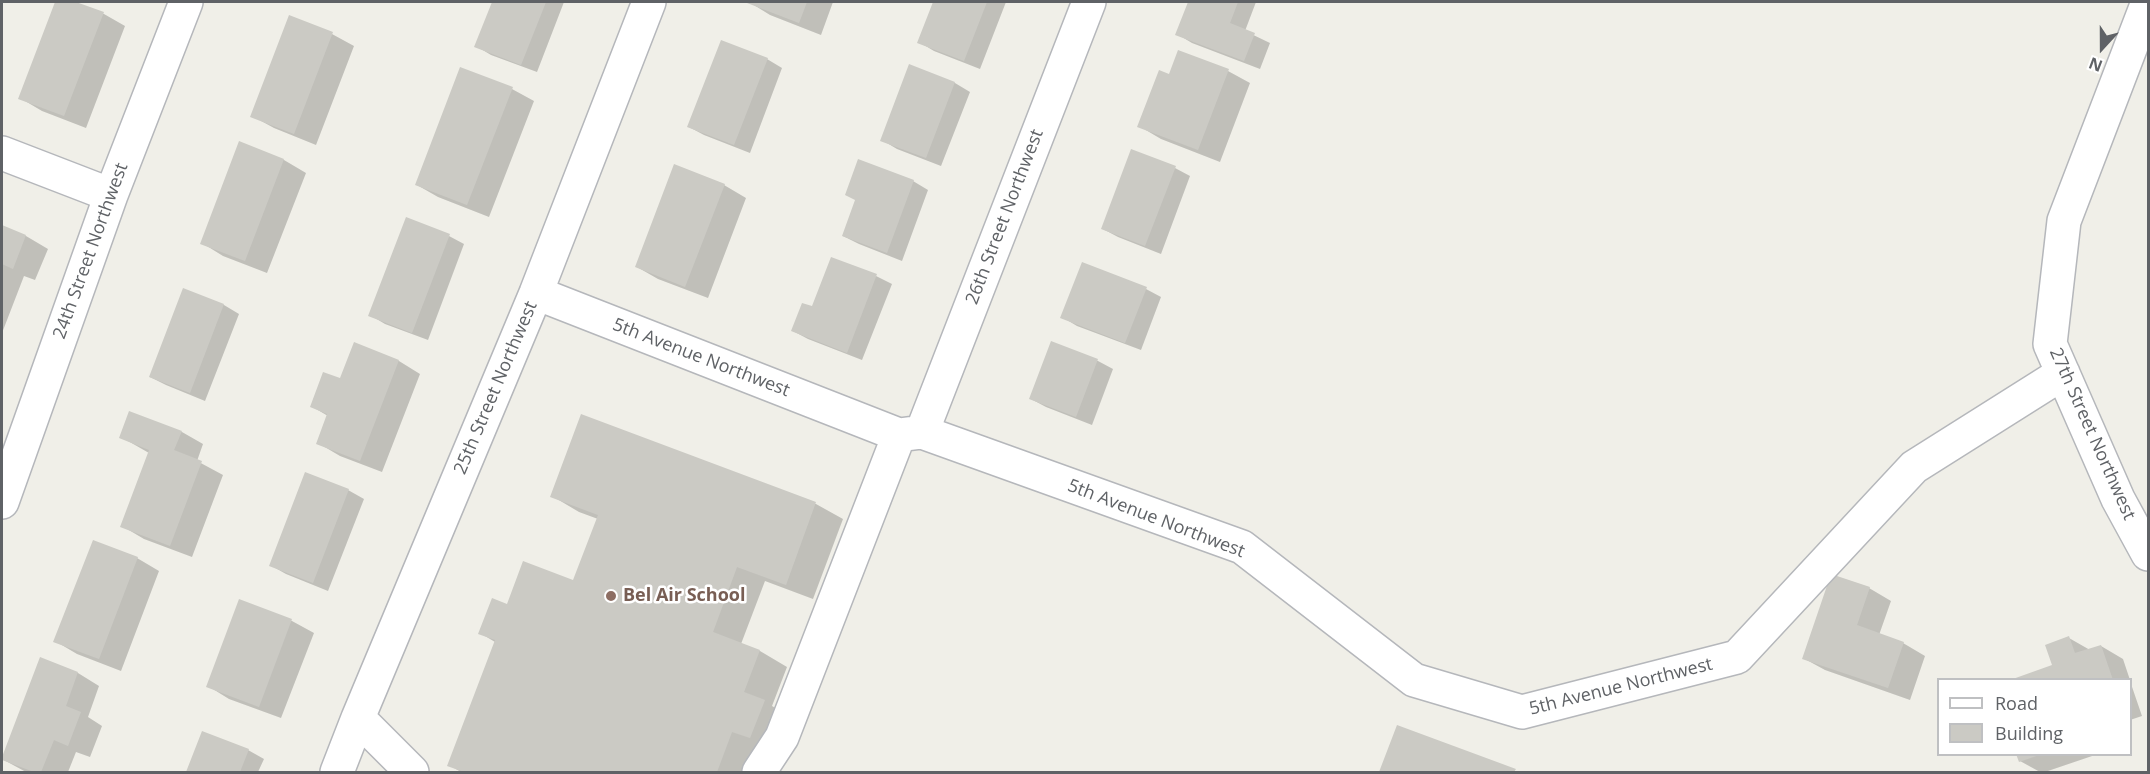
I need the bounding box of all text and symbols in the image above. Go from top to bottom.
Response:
north arrow [2072,18,2132,78]
text: N [2086,52,2106,77]
street label: 26th Street Northwest [962,126,1048,308]
street label: 24th Street Northwest [49,160,133,342]
street label: 25th Street Northwest [450,298,542,478]
street label: 5th Avenue Northwest [609,314,793,402]
street label: 27th Street Northwest [2044,345,2140,523]
street label: 5th Avenue Northwest [1064,475,1248,563]
place label: Bel Air School [623,585,745,607]
marker: Bel Air School [604,589,618,603]
street label: 5th Avenue Northwest [1527,654,1715,720]
legend [1937,678,2132,756]
text: Road [1995,691,2038,715]
text: Building [1995,721,2063,745]

